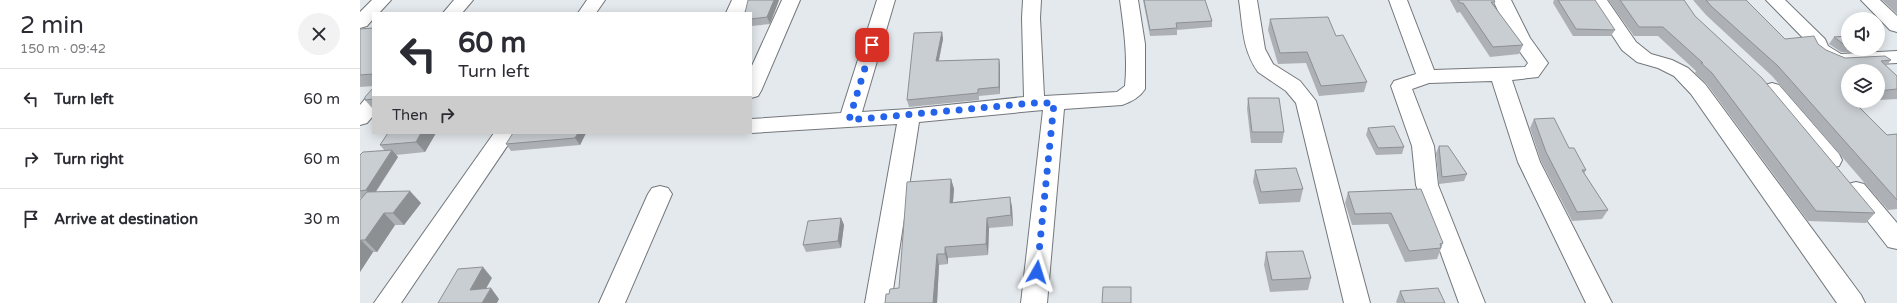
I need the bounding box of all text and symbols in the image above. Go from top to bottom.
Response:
text: 2 min [20,11,84,40]
map controls [1841,12,1885,108]
button: sound [1841,12,1885,56]
button: close [298,13,340,55]
text: 60 m [458,26,526,60]
icon: left [392,28,444,80]
pin [855,28,889,62]
icon: arrive [861,34,883,56]
text: 150 m · 09:42 [20,41,106,57]
text: Turn left [458,60,530,82]
button: layers [1841,64,1885,108]
icon: left [20,88,42,110]
text: Turn left [54,90,114,108]
text: 60 m [303,90,340,108]
icon: right [436,104,458,126]
text: Then [392,106,428,124]
icon: right [20,148,42,170]
text: Turn right [54,150,124,168]
text: 60 m [303,150,340,168]
icon: arrive [20,208,42,230]
text: Arrive at destination [54,210,198,228]
text: 30 m [303,210,340,228]
position arrow [1016,251,1058,293]

